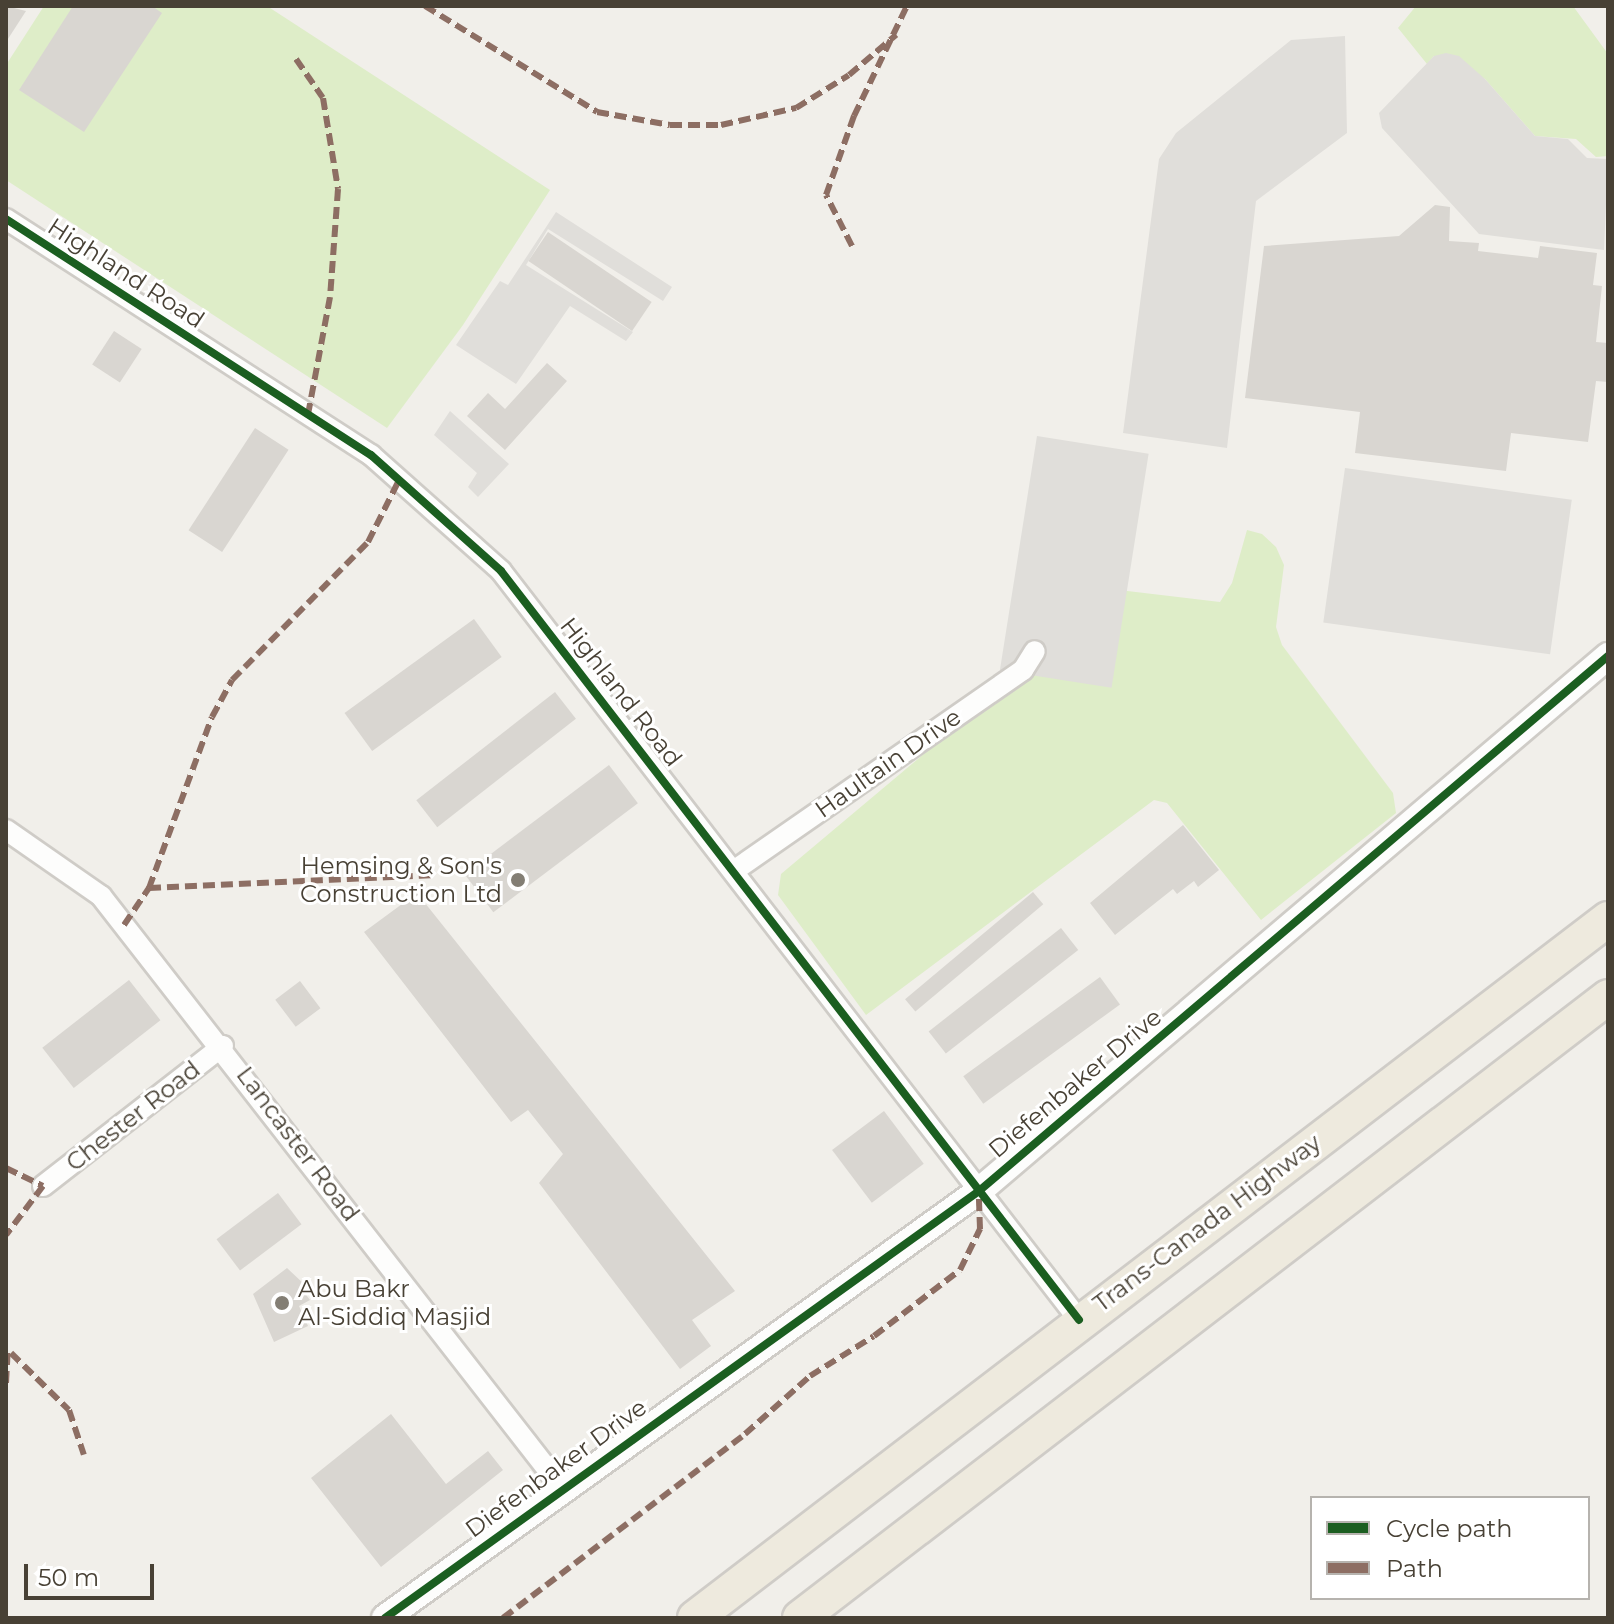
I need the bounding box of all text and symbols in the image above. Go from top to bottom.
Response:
street label: Highland Road [42,212,210,334]
street label: Highland Road [554,612,688,772]
street label: Haultain Drive [810,702,966,824]
place label: Hemsing & Son's Construction Ltd [300,852,502,908]
marker: Hemsing & Son's Construction Ltd [509,871,527,889]
street label: Diefenbaker Drive [983,1002,1167,1164]
street label: Chester Road [60,1055,206,1177]
street label: Lancaster Road [230,1061,366,1227]
street label: Trans-Canada Highway [1088,1128,1326,1318]
place label: Abu Bakr Al-Siddiq Masjid [298,1275,491,1331]
marker: Abu Bakr Al-Siddiq Masjid [273,1294,291,1312]
street label: Diefenbaker Drive [460,1393,652,1543]
legend [1310,1496,1590,1600]
text: Cycle path [1386,1514,1513,1543]
scale bar [28,1548,158,1598]
text: Path [1386,1554,1443,1583]
text: 50 m [38,1563,99,1592]

